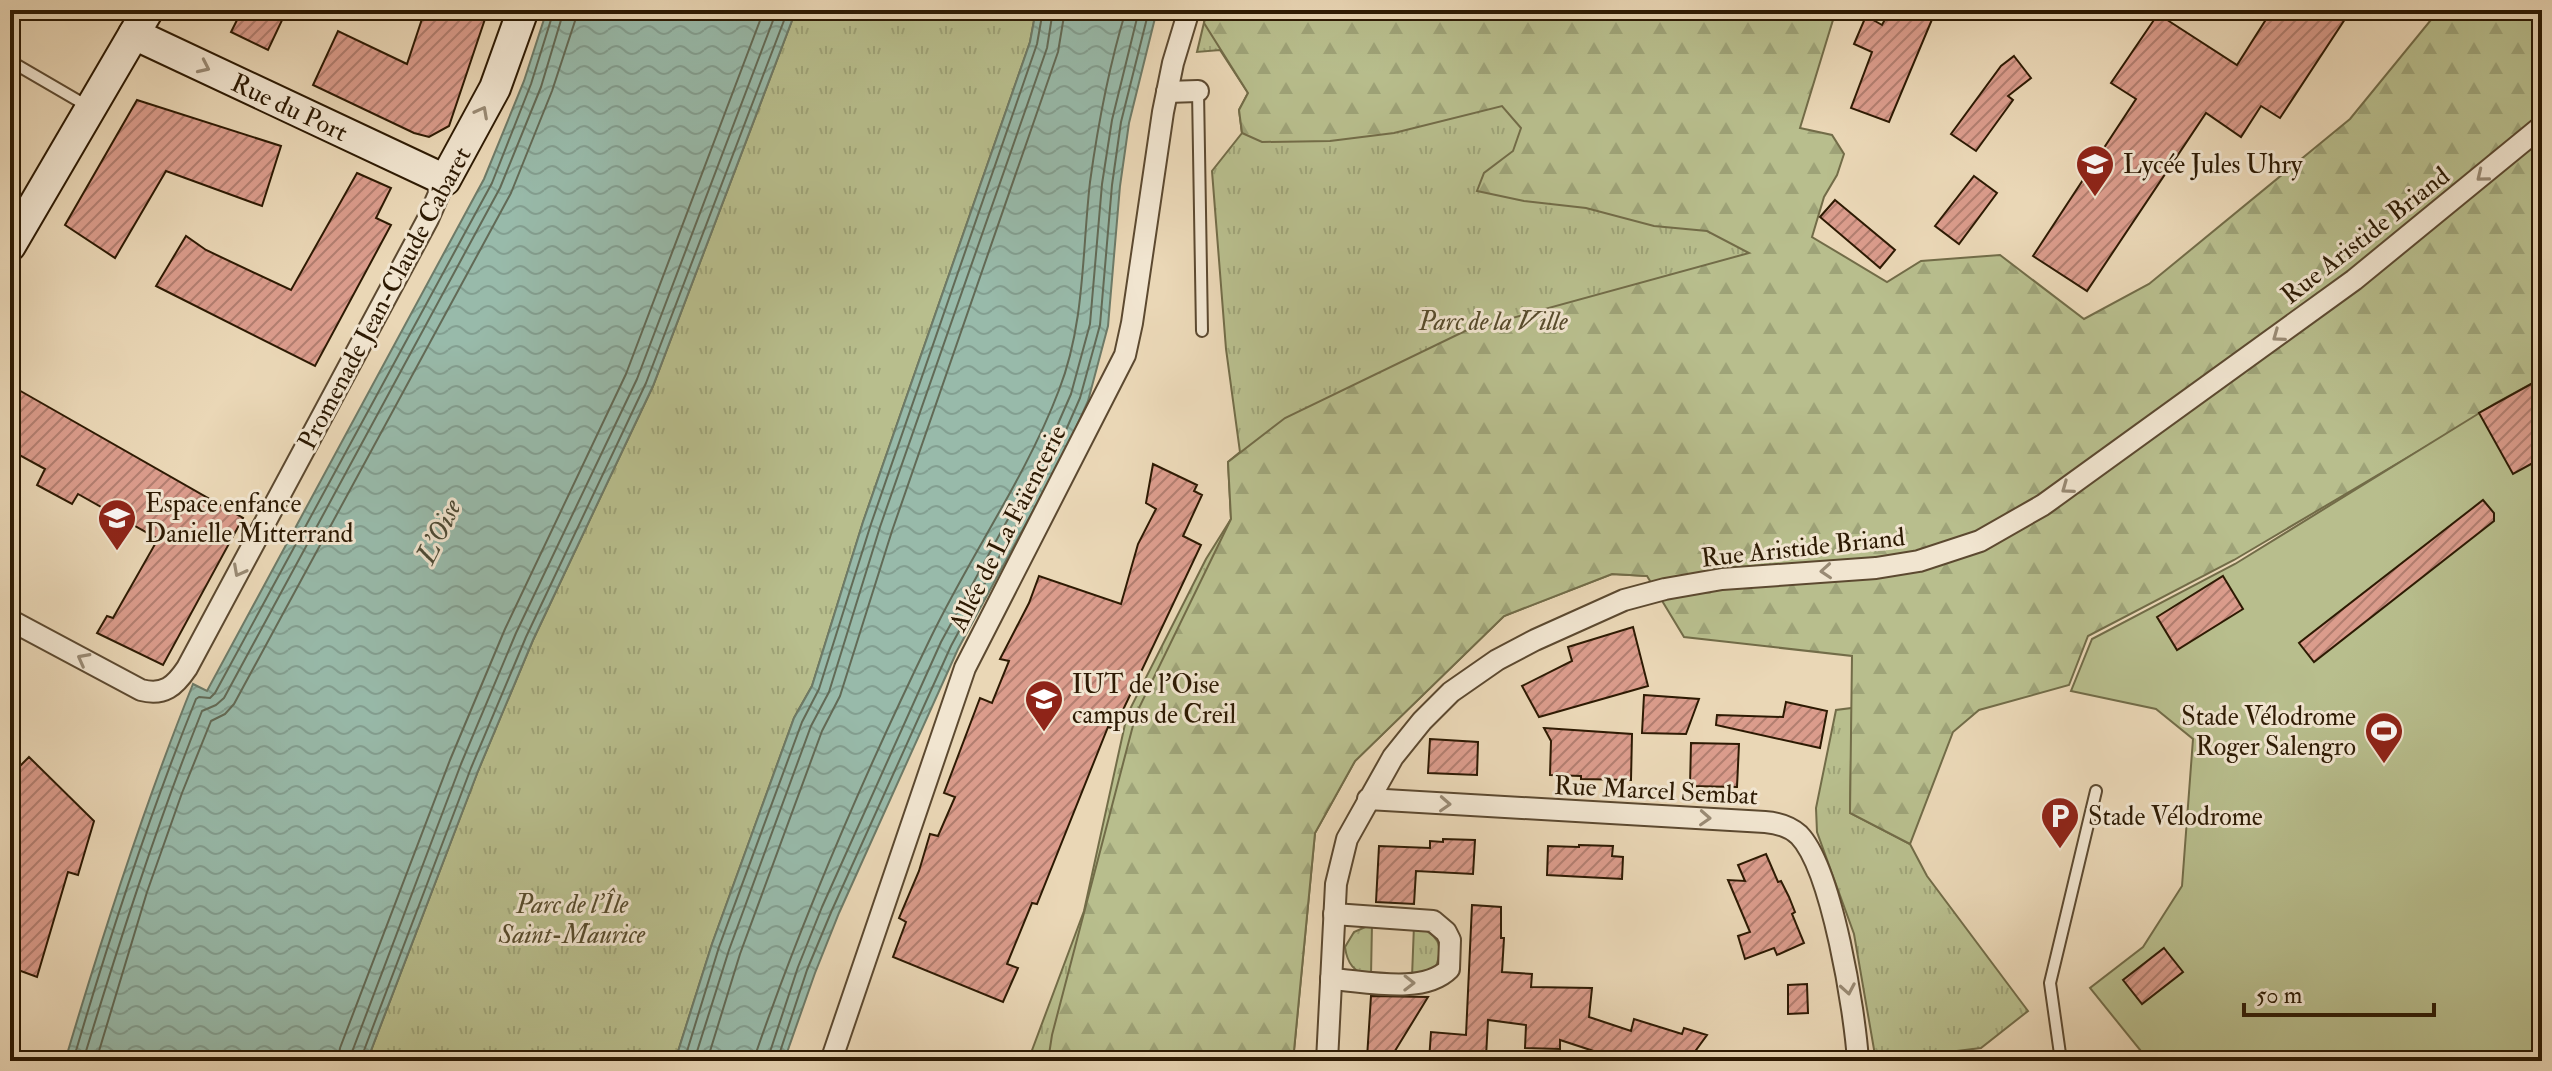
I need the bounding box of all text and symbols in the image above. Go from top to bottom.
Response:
one-way arrow [196,57,210,73]
street label: Rue du Port [226,67,353,149]
one-way arrow [473,105,488,120]
street label: Promenade Jean-Claude Cabaret [291,142,478,455]
school or university icon: Lycée Jules Uhry [2074,143,2116,198]
place label: Lycée Jules Uhry [2123,149,2303,181]
street label: Rue Aristide Briand [2275,160,2456,311]
one-way arrow [2476,166,2491,180]
park label: Parc de la Ville [1417,306,1568,338]
one-way arrow [2272,327,2286,341]
street label: Allée de La Faïencerie [942,420,1074,638]
one-way arrow [2061,478,2075,493]
place label: Espace enfance Danielle Mitterrand [145,488,354,550]
water label: L'Oise [408,493,470,571]
school or university icon: Espace enfance Danielle Mitterrand [96,497,138,552]
street label: Rue Aristide Briand [1700,521,1907,575]
one-way arrow [233,562,249,577]
one-way arrow [1819,562,1832,579]
one-way arrow [76,653,91,668]
place label: IUT de l'Oise campus de Creil [1072,669,1236,732]
school or university icon: IUT de l'Oise campus de Creil [1023,678,1065,733]
place label: Stade Vélodrome Roger Salengro [2181,701,2356,763]
sports icon: Stade Vélodrome Roger Salengro [2363,710,2405,765]
street label: Rue Marcel Sembat [1553,770,1759,812]
one-way arrow [1439,795,1452,812]
parking icon: Stade Vélodrome [2039,795,2081,850]
place label: Stade Vélodrome [2088,801,2263,833]
one-way arrow [1699,809,1712,826]
park label: Parc de l'Île Saint-Maurice [498,887,646,951]
scale bar [2244,967,2434,1017]
one-way arrow [1403,974,1416,992]
text: 50 m [2256,980,2303,1011]
one-way arrow [1839,982,1856,995]

